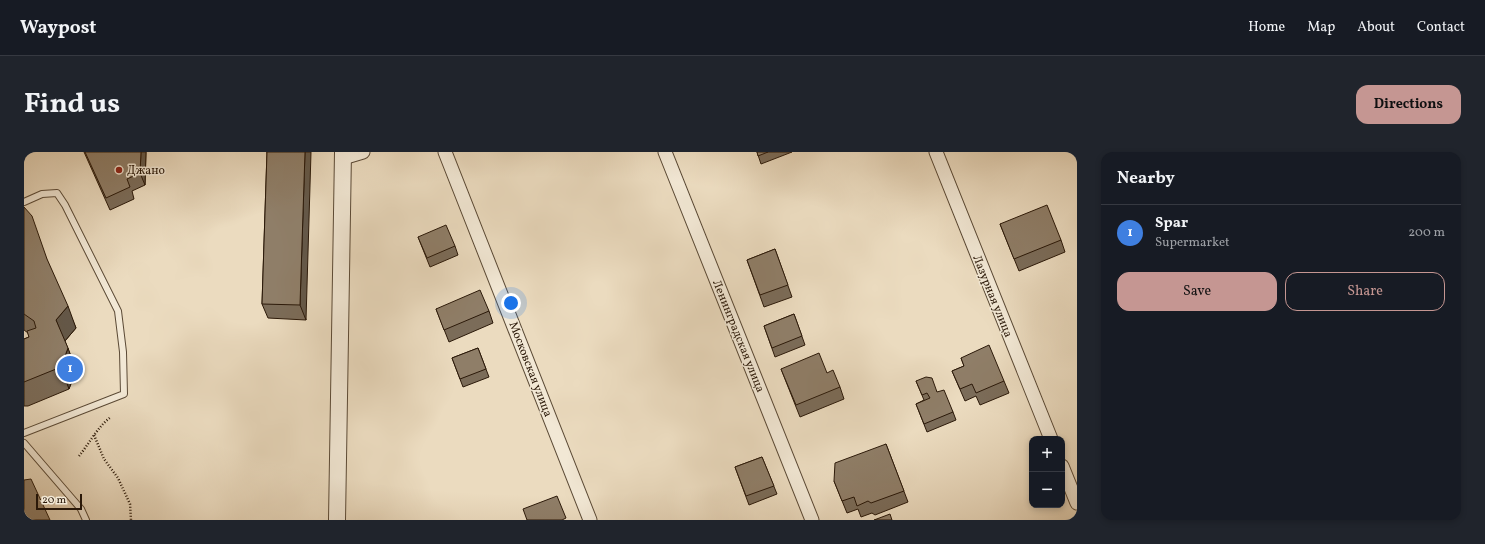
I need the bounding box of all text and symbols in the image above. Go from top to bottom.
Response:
text: Waypost [20,15,96,41]
text: Home [1248,18,1285,37]
text: Map [1307,18,1335,37]
text: About [1357,18,1395,37]
text: Contact [1417,18,1465,37]
text: Find us [24,85,120,124]
button: Directions [1356,85,1461,124]
place label: Джано [127,163,165,179]
marker: Джано [114,165,124,175]
text: Nearby [1117,167,1175,190]
text: Spar [1155,213,1188,234]
text: 1 [1127,224,1133,242]
text: 200 m [1408,224,1445,242]
text: Supermarket [1155,234,1230,252]
street label: Лазурная улица [968,253,1016,340]
button: Save [1117,272,1277,311]
button: Share [1285,272,1445,311]
street label: Ленинградская улица [708,278,768,395]
your location [501,293,521,313]
street label: Московская улица [505,319,556,419]
pin: 1 [57,354,83,384]
map controls [1029,436,1065,508]
button: + [1029,436,1065,472]
button: − [1029,472,1065,508]
scale bar [36,492,82,511]
text: 20 m [42,493,66,508]

